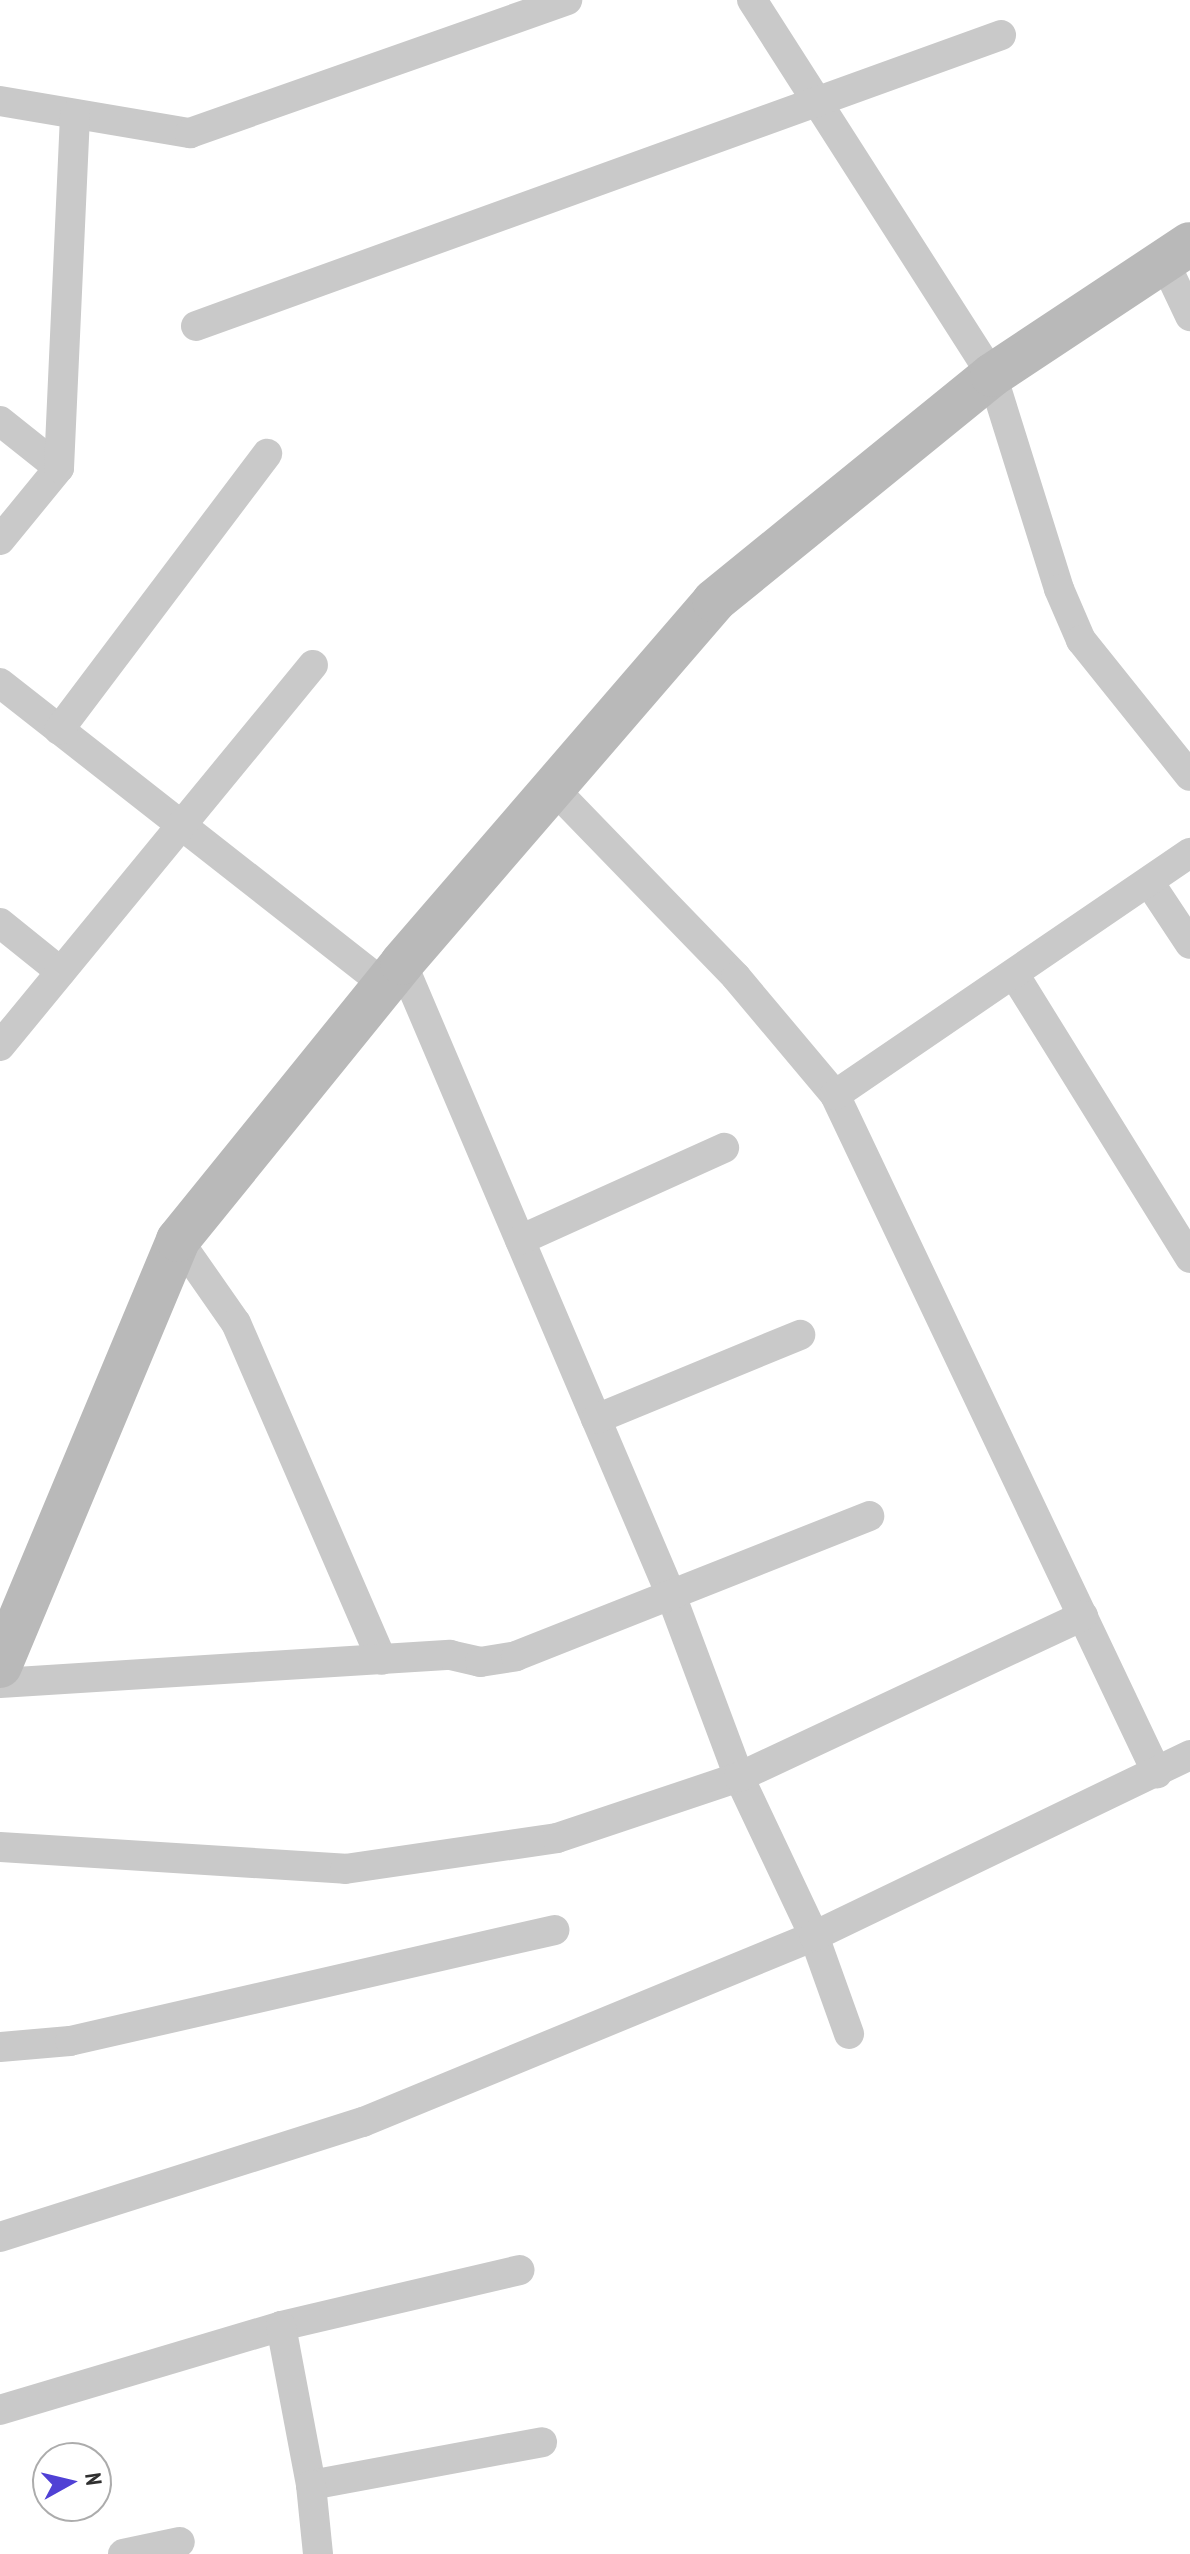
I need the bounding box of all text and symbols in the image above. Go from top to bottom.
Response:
north arrow [32,2442,112,2522]
text: N [79,2471,108,2487]

